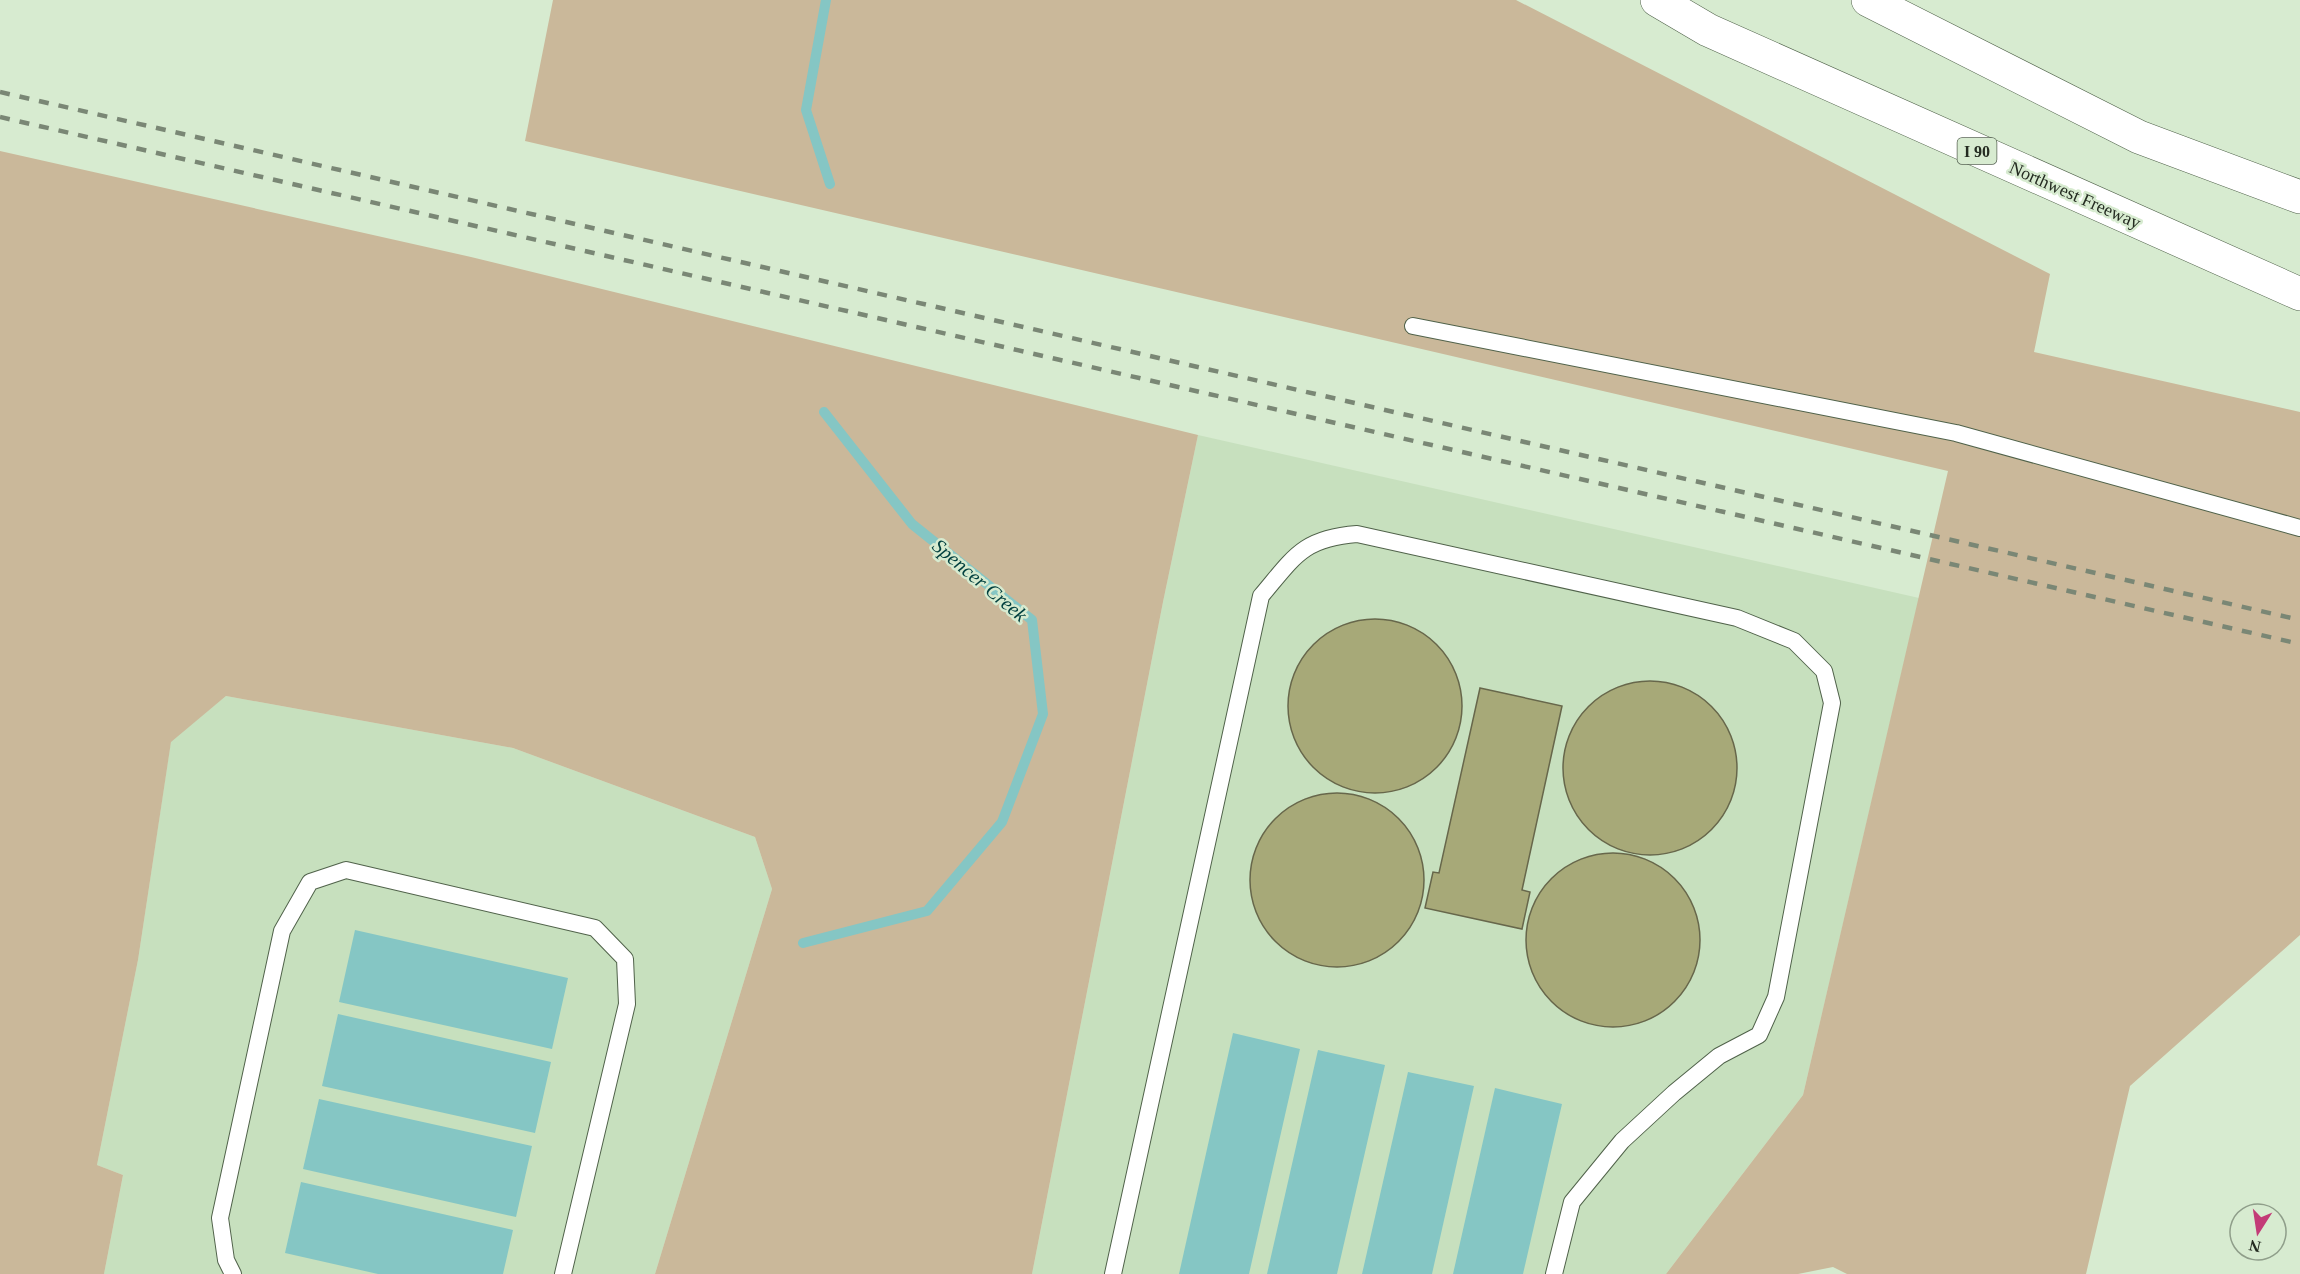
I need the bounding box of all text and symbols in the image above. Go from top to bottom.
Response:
road number: I 90 [1958,138,1996,164]
street label: Northwest Freeway [2006,157,2144,233]
water label: Spencer Creek [928,534,1033,627]
north arrow [2228,1202,2288,1262]
text: N [2247,1237,2262,1256]

